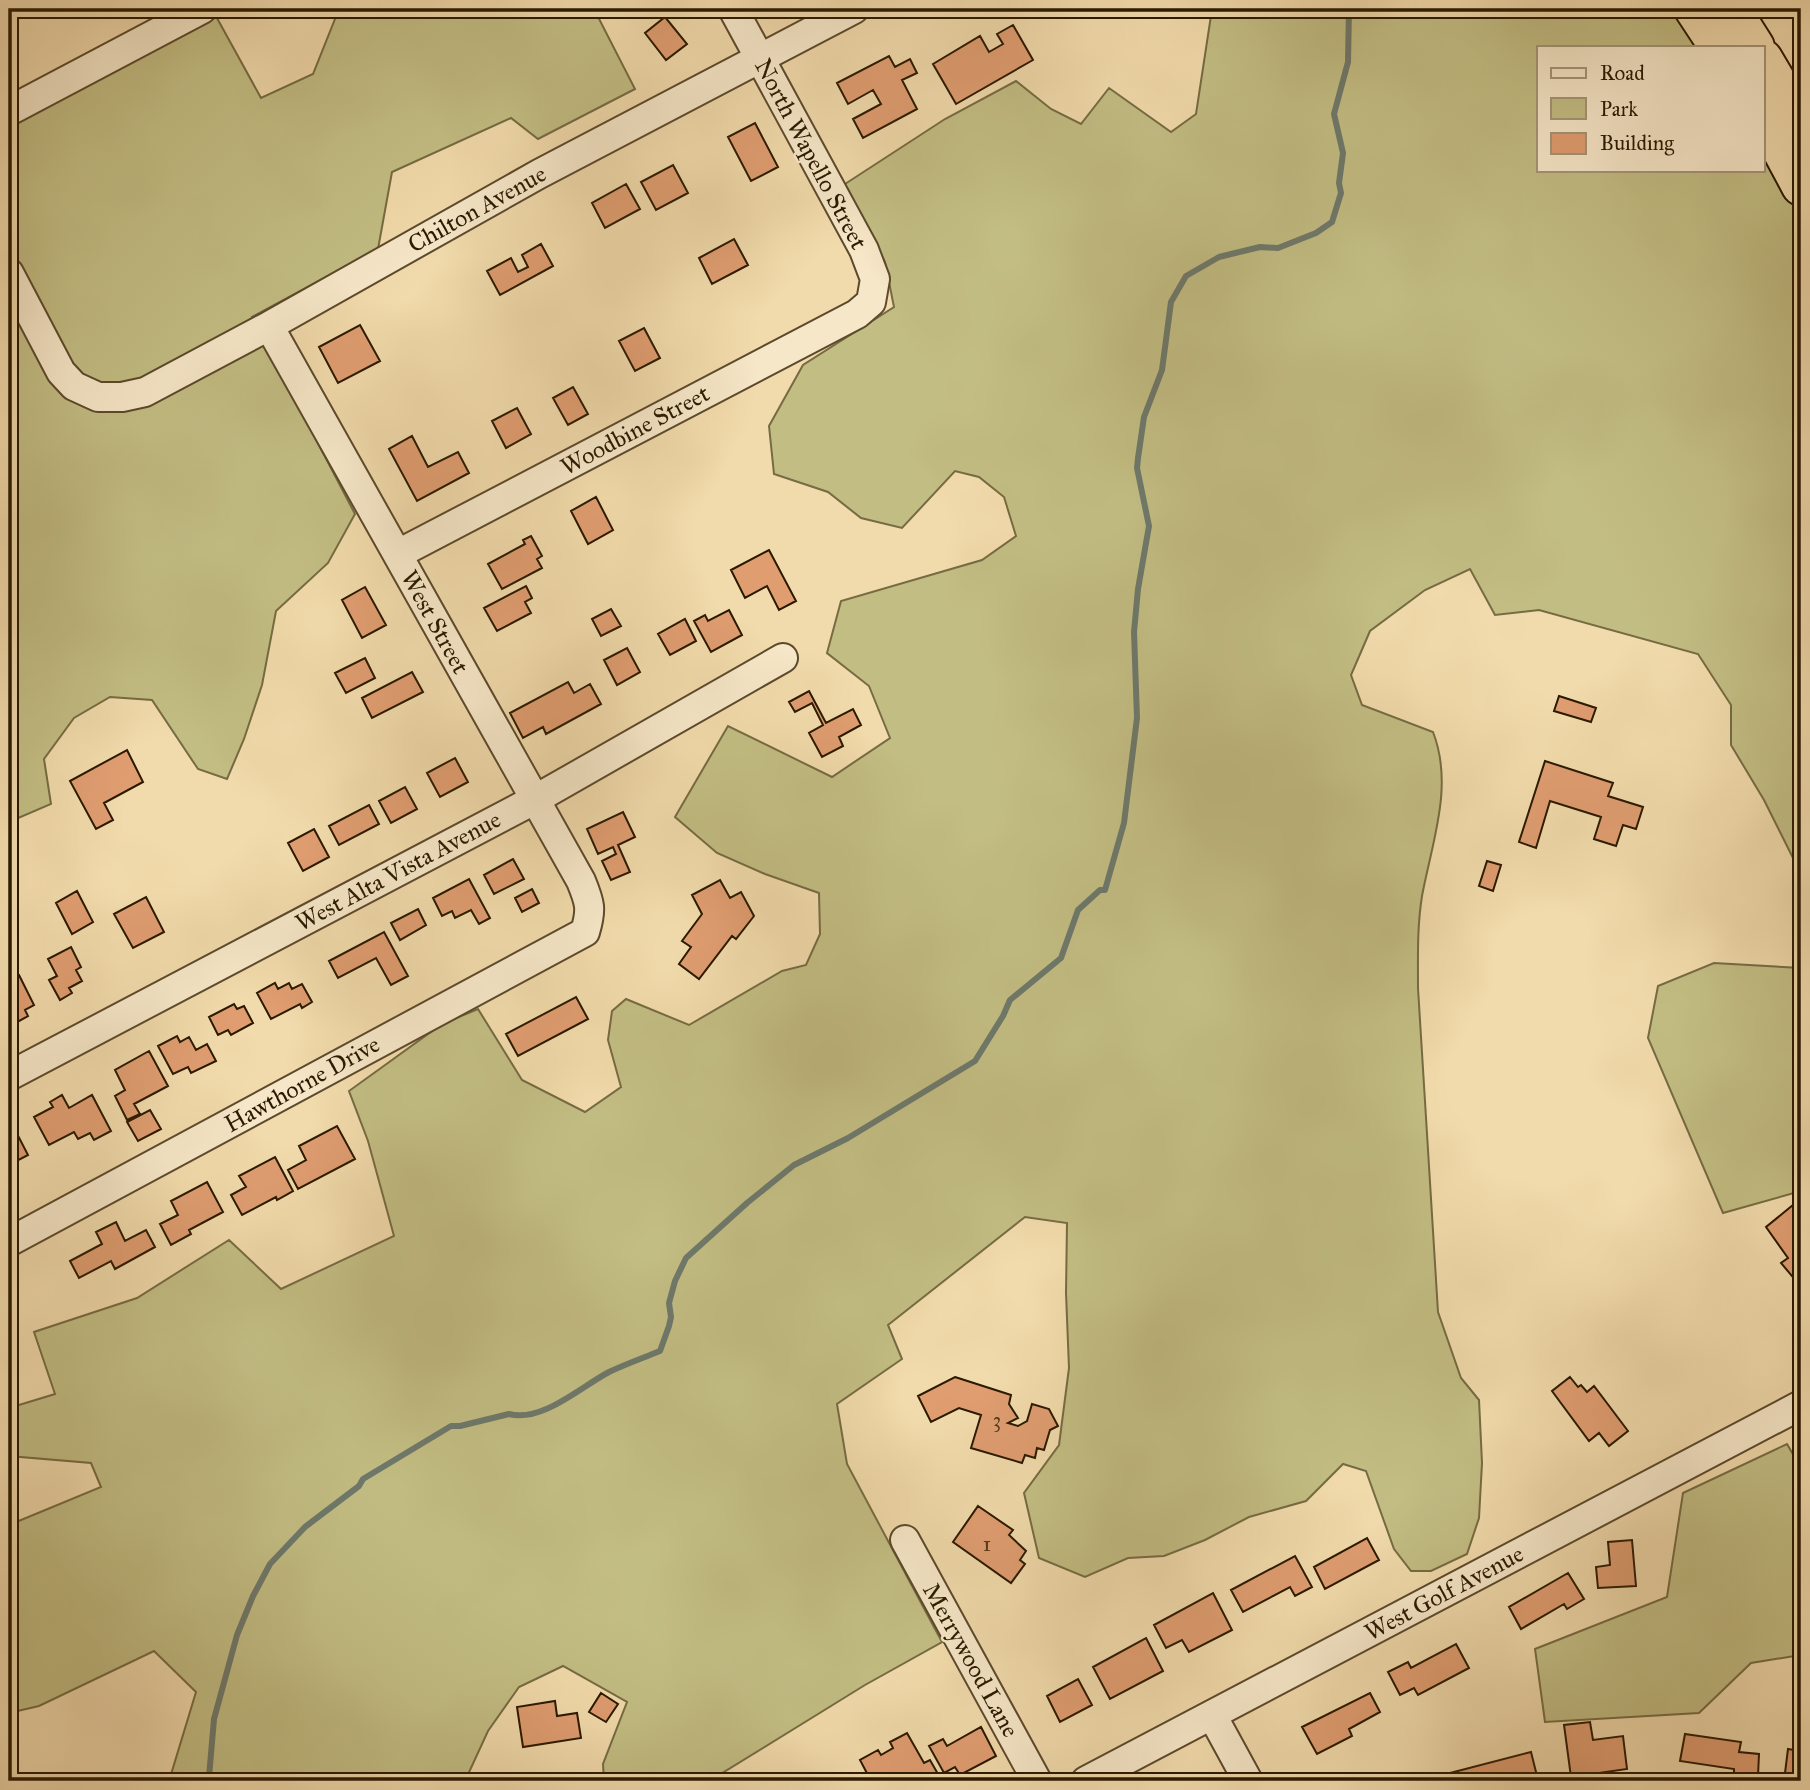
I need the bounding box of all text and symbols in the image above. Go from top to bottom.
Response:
legend [1537,46,1764,172]
street label: North Wapello Street [748,53,874,255]
text: Road [1600,60,1645,86]
text: Park [1600,96,1638,122]
text: Building [1600,130,1674,156]
street label: Chilton Avenue [403,159,551,259]
street label: Woodbine Street [555,378,715,482]
street label: West Street [394,565,476,679]
street label: West Alta Vista Avenue [290,804,506,938]
street label: Hawthorne Drive [219,1029,385,1139]
house number: 3 [993,1407,1001,1433]
house number: 1 [983,1531,991,1557]
street label: West Golf Avenue [1359,1538,1529,1648]
street label: Merrywood Lane [916,1578,1026,1742]

